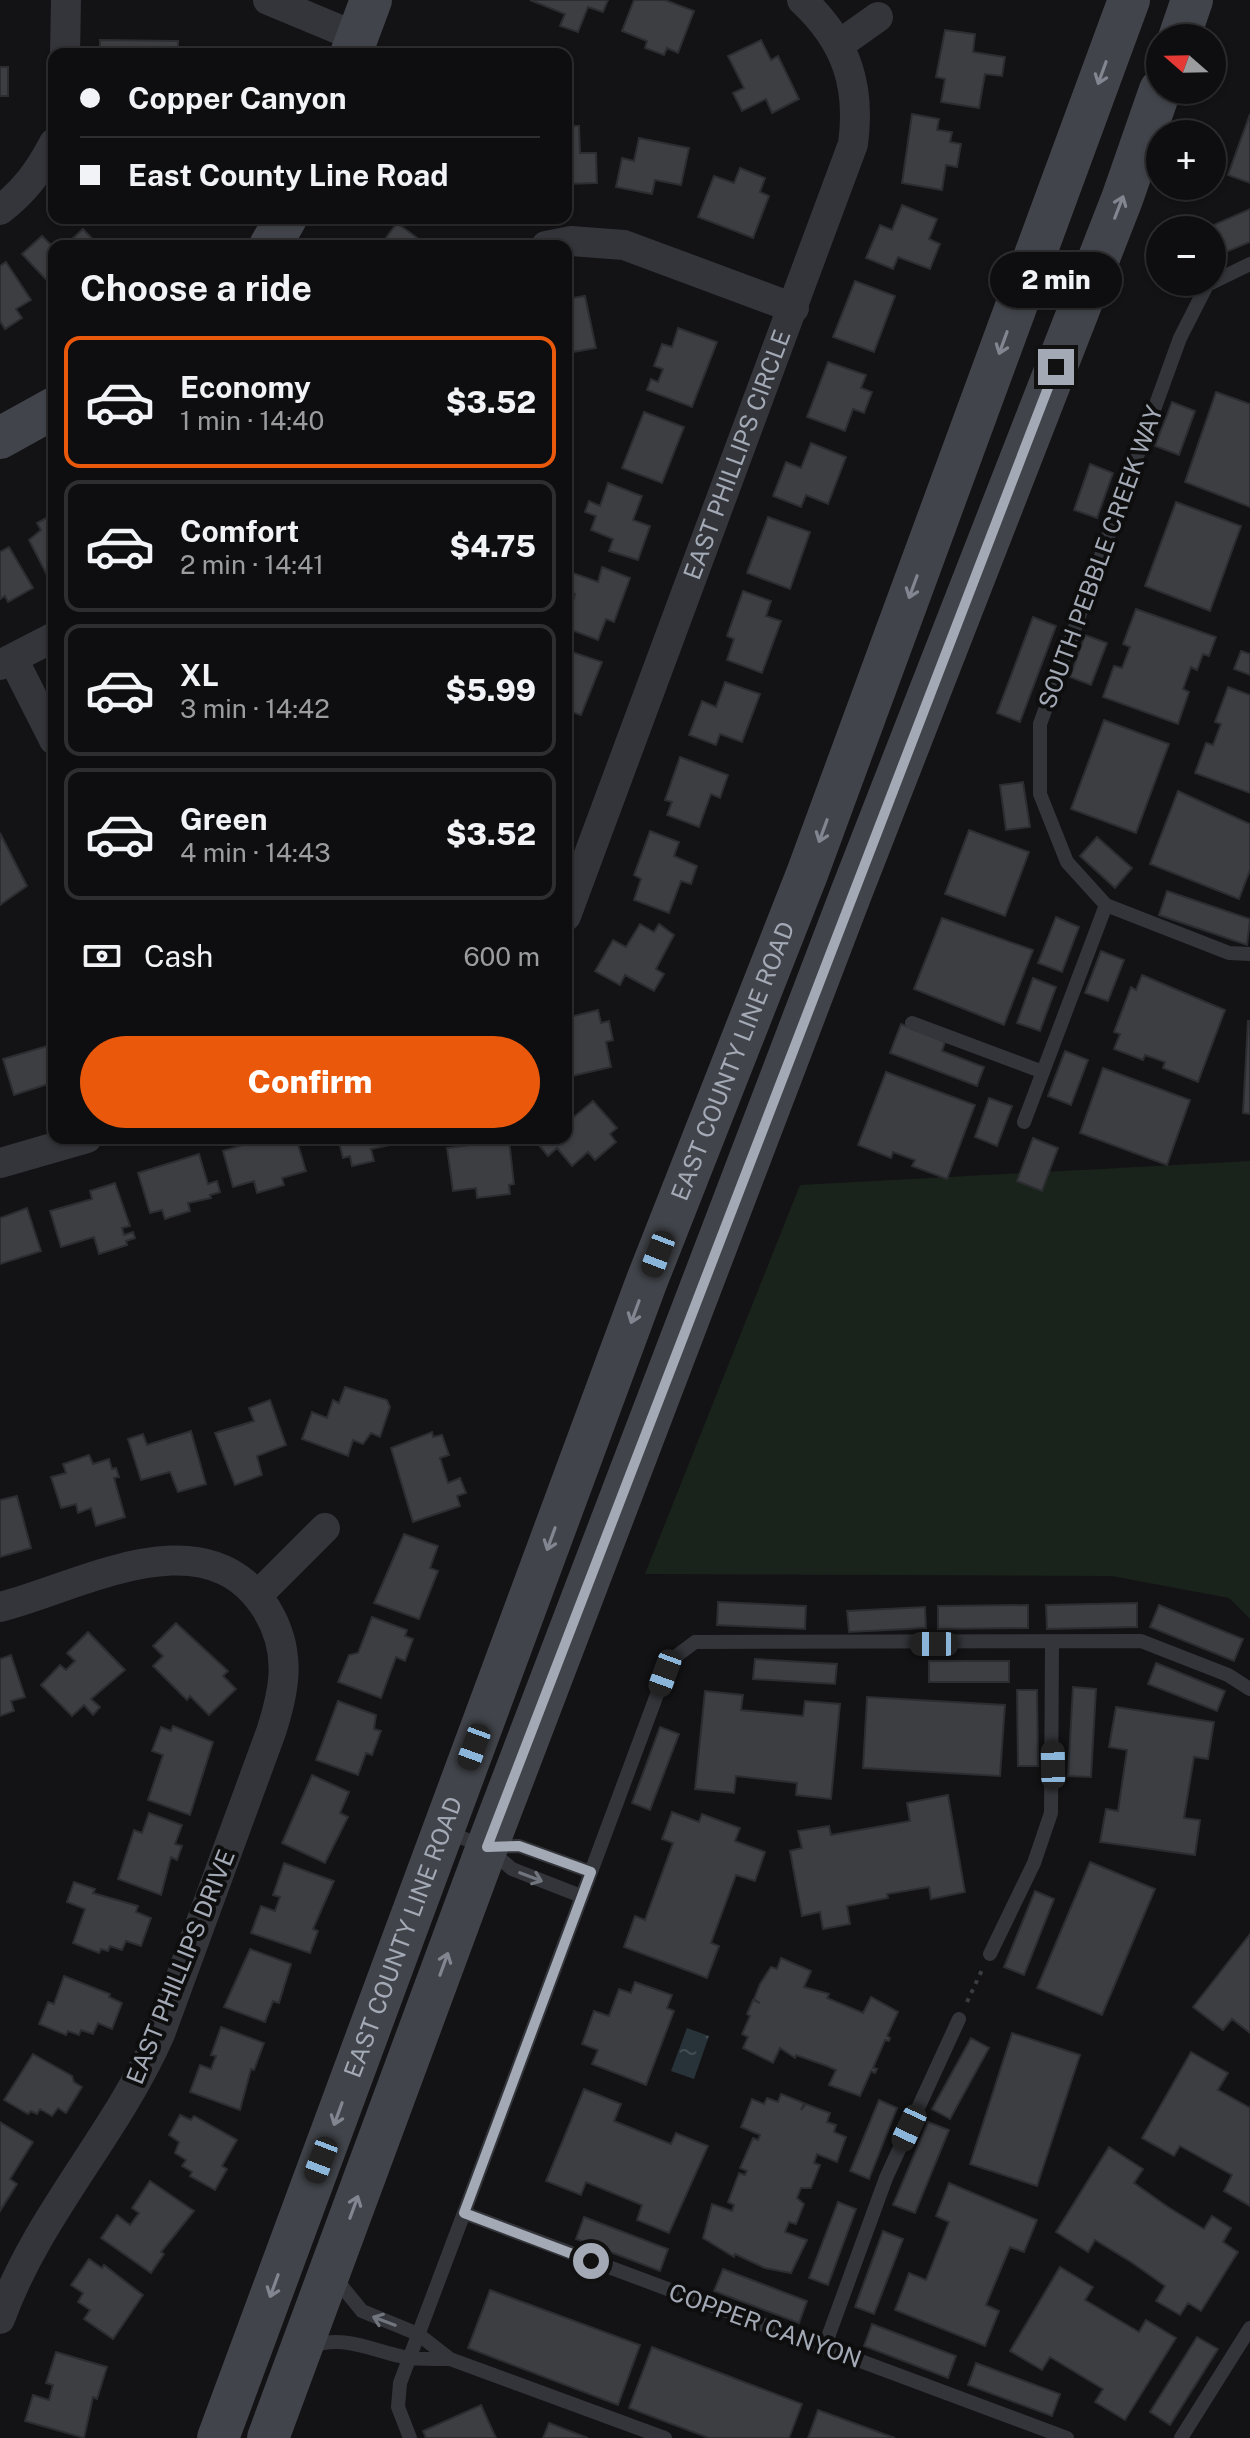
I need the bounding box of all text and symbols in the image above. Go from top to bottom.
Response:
north arrow [1146,24,1226,104]
map controls [1146,24,1226,296]
one-way arrow [1094,60,1108,85]
text: Copper Canyon [128,80,347,116]
button: + [1146,120,1226,200]
text: East County Line Road [128,157,449,193]
one-way arrow [1113,195,1127,219]
button: − [1146,216,1226,296]
callout: 2 min [990,251,1122,307]
text: 2 min [1021,264,1091,295]
text: Choose a ride [80,267,312,309]
street label: EAST PHILLIPS CIRCLE [677,326,796,583]
one-way arrow [994,331,1009,356]
route end [1038,349,1074,385]
icon: car [84,366,156,438]
text: Economy [180,369,311,405]
text: $3.52 [446,384,536,420]
street label: SOUTH PEBBLE CREEK WAY [1032,401,1168,712]
text: 1 min · 14:40 [180,405,324,436]
icon: car [84,510,156,582]
text: Comfort [180,513,299,549]
text: $4.75 [450,528,536,564]
text: 2 min · 14:41 [180,549,324,580]
one-way arrow [905,574,919,599]
icon: car [84,654,156,726]
text: XL [180,657,219,693]
text: $5.99 [445,672,536,708]
text: 3 min · 14:42 [180,693,330,724]
icon: car [84,798,156,870]
text: Green [180,801,267,837]
text: $3.52 [446,816,536,852]
one-way arrow [815,818,829,843]
text: 4 min · 14:43 [180,837,331,868]
street label: EAST COUNTY LINE ROAD [665,917,800,1204]
icon: cash [80,934,124,978]
text: Cash [144,938,213,974]
text: 600 m [464,941,540,972]
button: Confirm [80,1036,540,1128]
car [638,1227,678,1281]
one-way arrow [627,1299,641,1324]
one-way arrow [542,1526,557,1551]
car [910,1632,958,1656]
car [646,1646,684,1700]
car [455,1720,493,1774]
car [1041,1741,1065,1789]
street label: EAST COUNTY LINE ROAD [338,1793,467,2081]
street label: EAST PHILLIPS DRIVE [120,1845,240,2088]
one-way arrow [518,1871,543,1885]
one-way arrow [438,1952,452,1976]
one-way arrow [330,2101,344,2126]
car [888,2101,930,2155]
car [301,2133,341,2187]
one-way arrow [348,2195,362,2220]
route start [573,2243,609,2279]
one-way arrow [266,2273,280,2298]
street label: COPPER CANYON [665,2277,865,2373]
one-way arrow [372,2313,397,2327]

